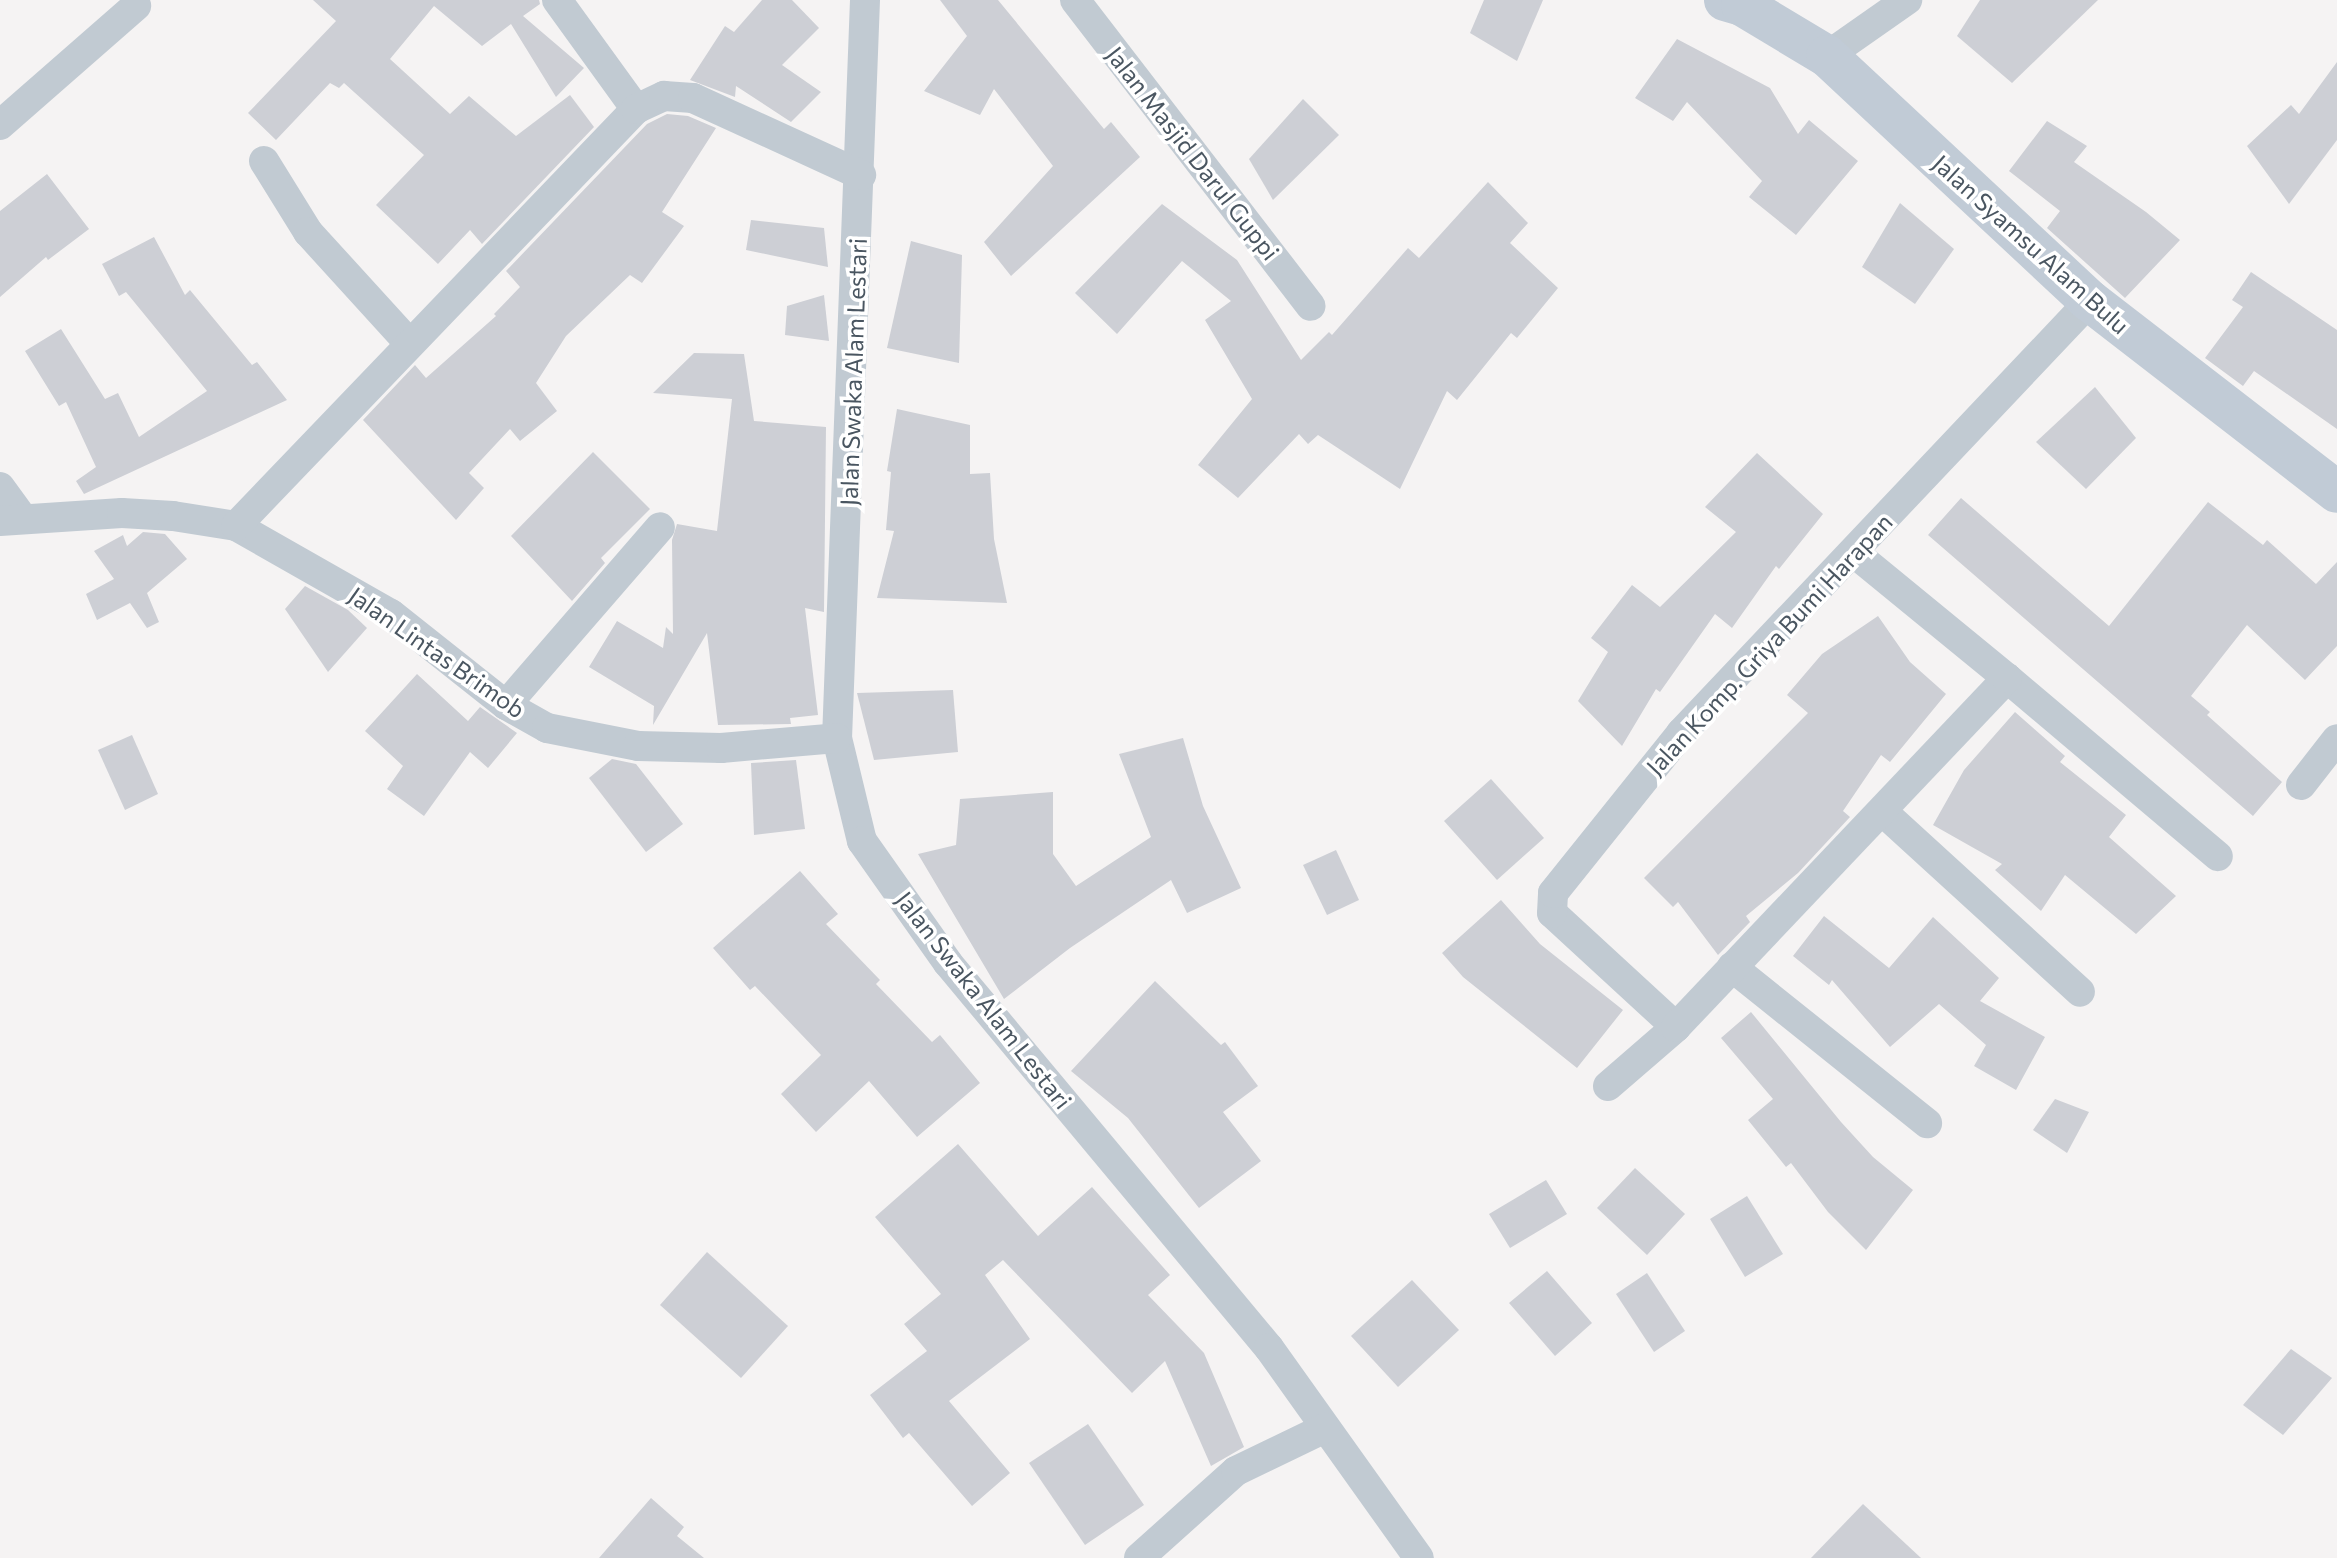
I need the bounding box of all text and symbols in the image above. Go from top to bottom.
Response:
street label: Jalan Masjid Darul Guppi [1101,41,1285,265]
street label: Jalan Syamsu Alam Bulu [1927,148,2135,340]
street label: Jalan Swaka Alam Lestari [834,238,872,506]
street label: Jalan Komp. Griya Bumi Harapan [1640,507,1898,781]
street label: Jalan Lintas Brimob [343,580,531,724]
street label: Jalan Swaka Alam Lestari [890,886,1078,1114]

